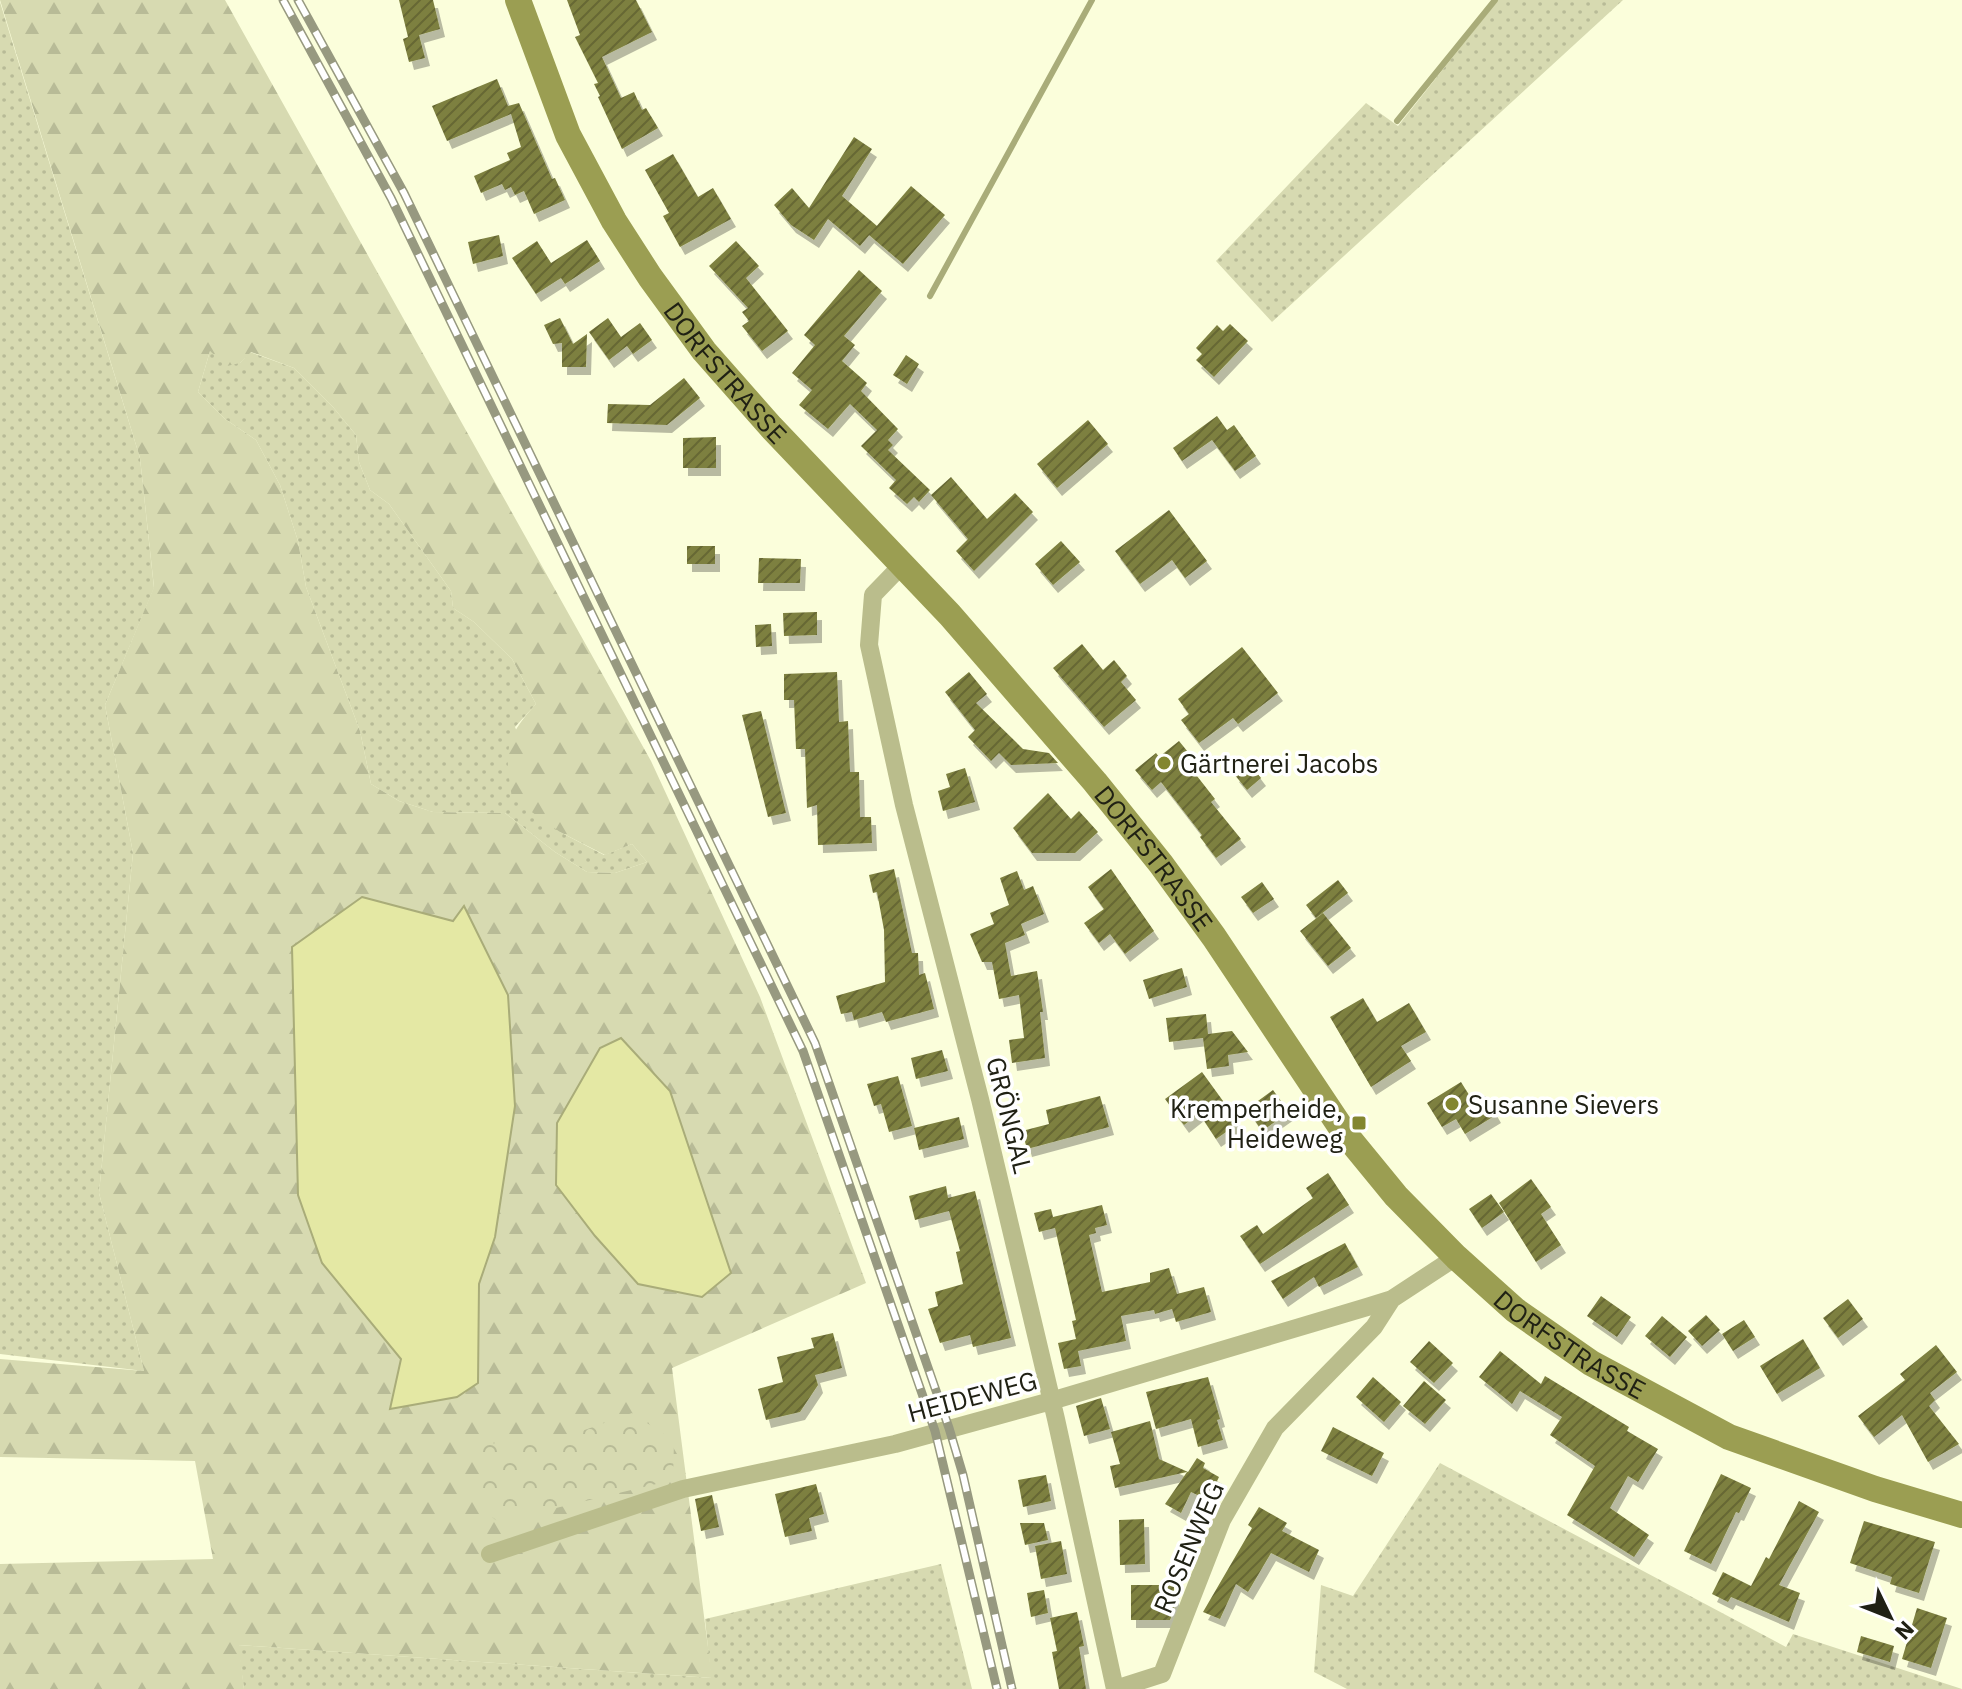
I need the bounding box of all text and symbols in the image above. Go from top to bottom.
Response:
street label: DORFSTRASSE [657,295,795,451]
place label: Gärtnerei Jacobs [1180,746,1378,780]
marker: Gärtnerei Jacobs [1155,754,1173,772]
street label: DORFSTRASSE [1087,778,1221,938]
street label: GRÖNGAL [979,1053,1041,1177]
place label: Susanne Sievers [1468,1087,1659,1121]
place label: Kremperheide, Heideweg [1170,1091,1343,1155]
marker: Susanne Sievers [1443,1095,1461,1113]
marker: Kremperheide, Heideweg [1350,1114,1368,1132]
street label: DORFSTRASSE [1487,1282,1652,1406]
street label: HEIDEWEG [903,1362,1041,1430]
street label: ROSENWEG [1145,1476,1231,1618]
north arrow [1850,1577,1930,1657]
text: N [1889,1615,1921,1647]

